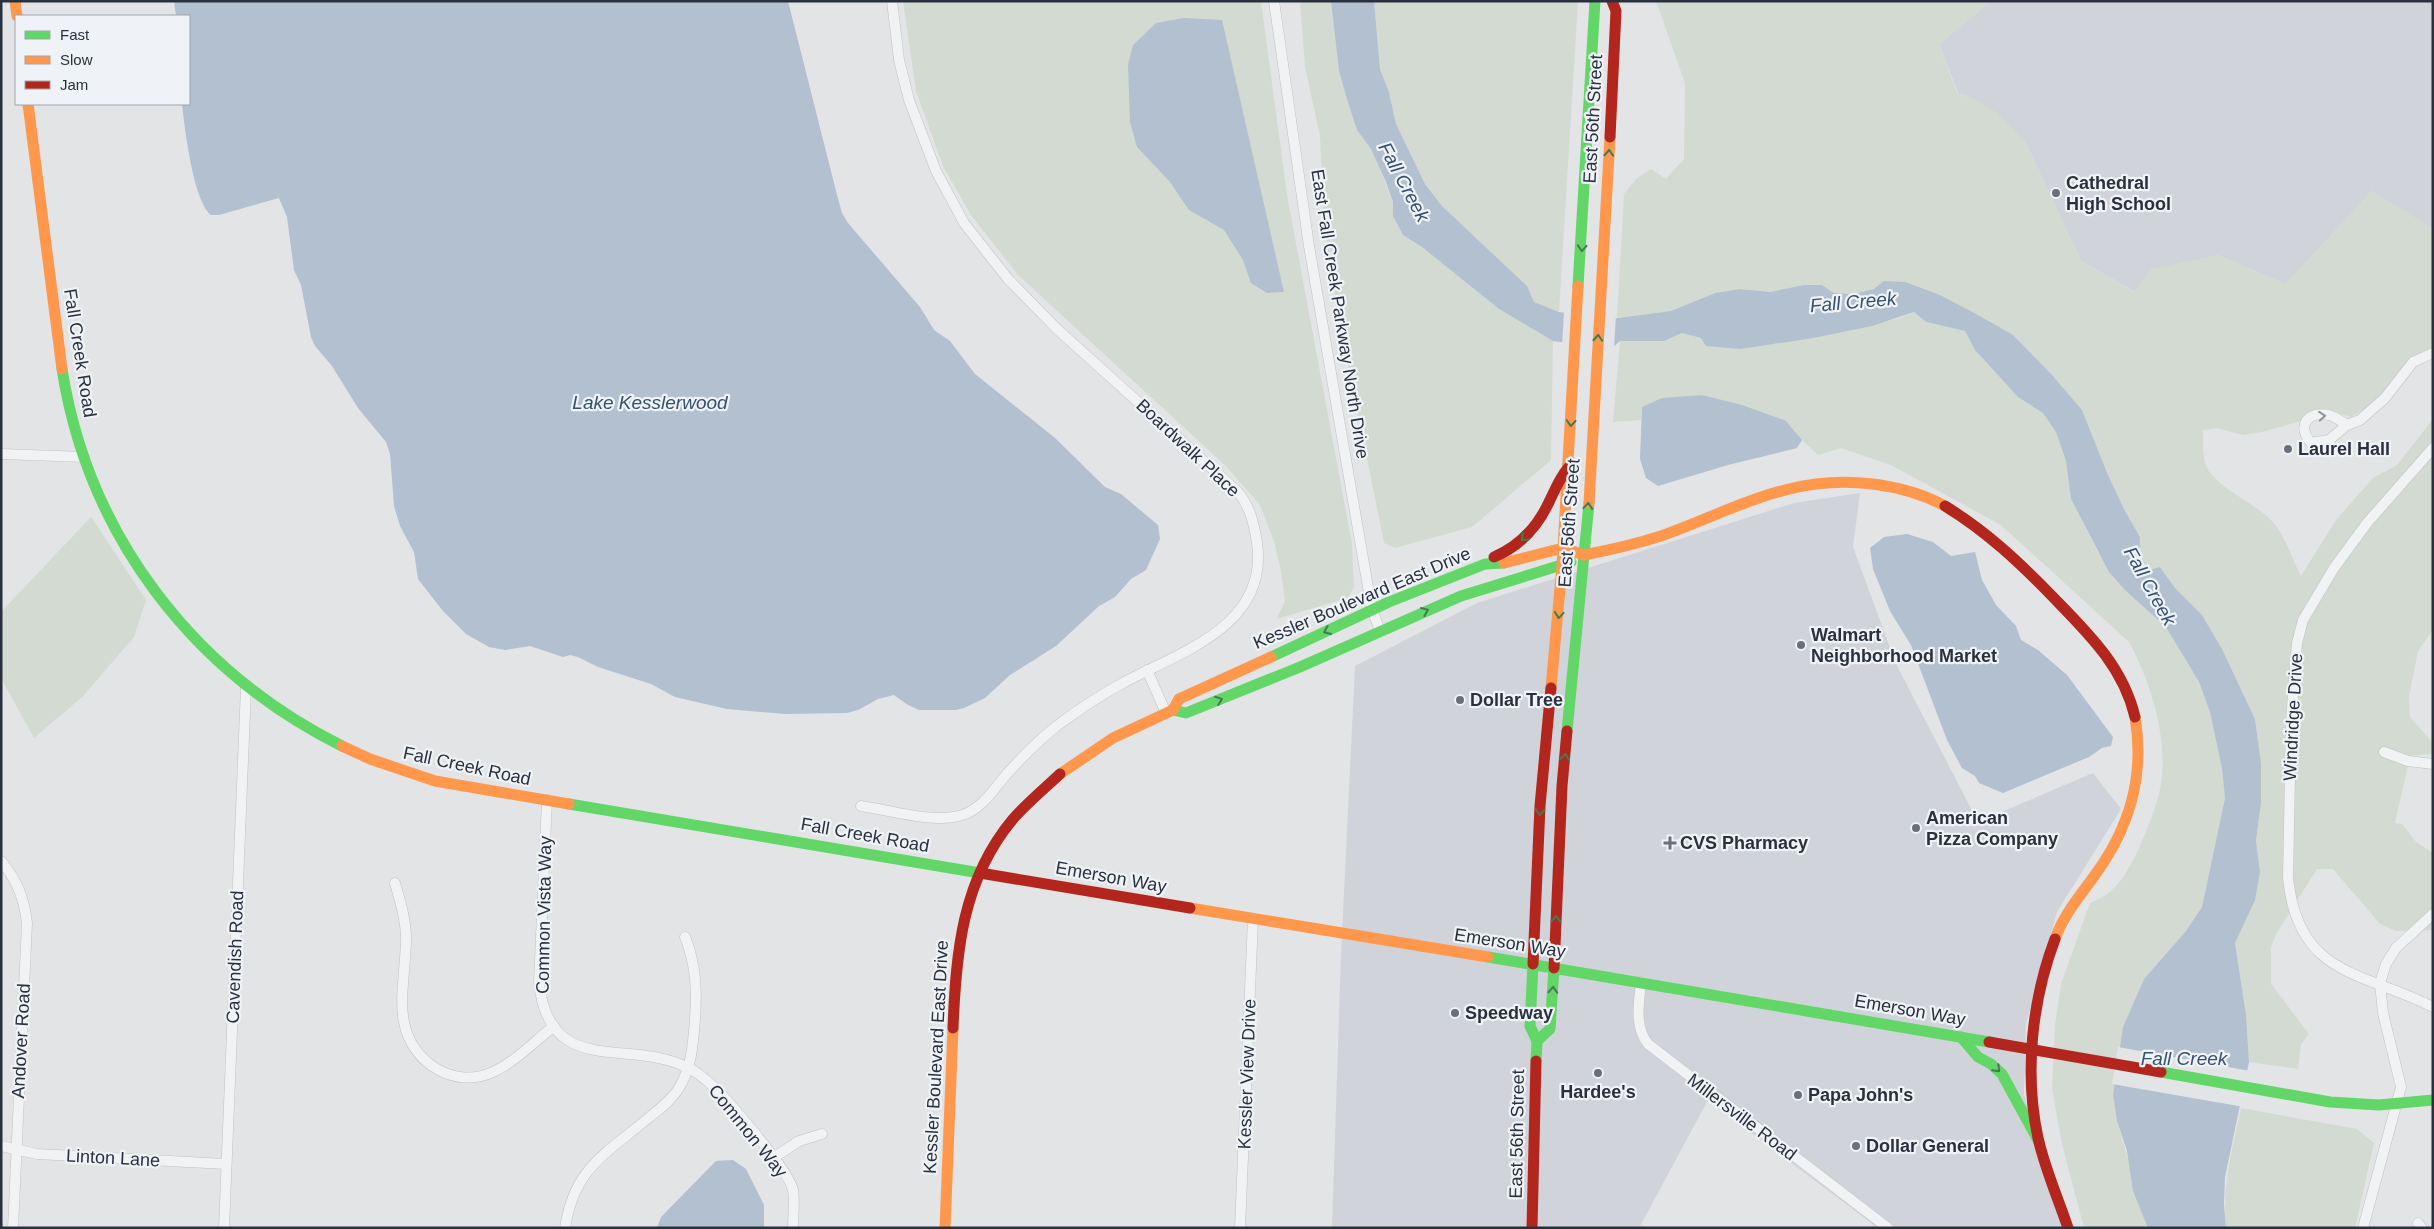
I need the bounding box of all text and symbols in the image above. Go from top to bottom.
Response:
legend [15,15,190,105]
text: Fast [60,26,90,43]
text: Slow [60,51,93,68]
street label: East 56th Street [1580,54,1606,184]
text: Jam [60,76,88,93]
water label: Fall Creek [1374,139,1434,226]
one-way arrow [1604,149,1615,157]
street label: East Fall Creek Parkway North Drive [1307,168,1373,460]
place label: Cathedral High School [2066,173,2171,214]
marker: Cathedral High School [2050,187,2062,199]
one-way arrow [1576,244,1587,252]
street label: Fall Creek Road [60,287,100,419]
water label: Fall Creek [1809,288,1899,316]
one-way arrow [1592,333,1603,341]
water label: Lake Kesslerwood [572,392,729,413]
street label: Boardwalk Place [1132,395,1244,501]
one-way arrow [2318,411,2326,422]
one-way arrow [1566,419,1577,427]
place label: Laurel Hall [2298,439,2390,459]
marker: Laurel Hall [2282,443,2294,455]
street label: East 56th Street [1555,458,1583,588]
one-way arrow [1583,502,1594,510]
one-way arrow [1521,532,1530,541]
street label: Kessler Boulevard East Drive [1250,543,1474,653]
water label: Fall Creek [2120,543,2181,630]
one-way arrow [1420,606,1429,617]
one-way arrow [1554,611,1565,619]
one-way arrow [1323,624,1332,635]
place label: Walmart Neighborhood Market [1811,625,1997,666]
marker: Walmart Neighborhood Market [1795,639,1807,651]
street label: Windridge Drive [2280,653,2306,781]
place label: Dollar Tree [1470,690,1563,710]
marker: Dollar Tree [1454,694,1466,706]
one-way arrow [1214,695,1223,706]
street label: Fall Creek Road [401,743,533,789]
one-way arrow [1559,752,1570,760]
one-way arrow [1534,808,1545,816]
place label: American Pizza Company [1926,808,2058,849]
street label: Fall Creek Road [799,814,931,856]
marker: American Pizza Company [1910,822,1922,834]
place label: CVS Pharmacy [1680,833,1808,853]
street label: Common Vista Way [533,836,555,994]
marker: CVS Pharmacy [1664,837,1676,849]
street label: Emerson Way [1054,857,1168,897]
street label: Cavendish Road [223,890,247,1024]
one-way arrow [1551,915,1561,922]
street label: Emerson Way [1453,924,1567,962]
street label: Kessler Boulevard East Drive [920,940,952,1174]
street label: Andover Road [8,983,34,1099]
one-way arrow [1548,985,1558,993]
street label: Emerson Way [1853,990,1967,1030]
street label: Kessler View Drive [1234,998,1260,1150]
place label: Speedway [1465,1003,1553,1023]
marker: Speedway [1449,1007,1461,1019]
water label: Fall Creek [2141,1048,2229,1069]
one-way arrow [1991,1063,2000,1072]
marker: Hardee's [1592,1067,1604,1079]
street label: East 56th Street [1506,1069,1528,1199]
street label: Millersville Road [1684,1070,1800,1164]
street label: Common Way [705,1081,791,1181]
place label: Hardee's [1560,1082,1636,1102]
place label: Papa John's [1808,1085,1913,1105]
marker: Papa John's [1792,1089,1804,1101]
place label: Dollar General [1866,1136,1989,1156]
marker: Dollar General [1850,1140,1862,1152]
street label: Linton Lane [65,1146,161,1170]

